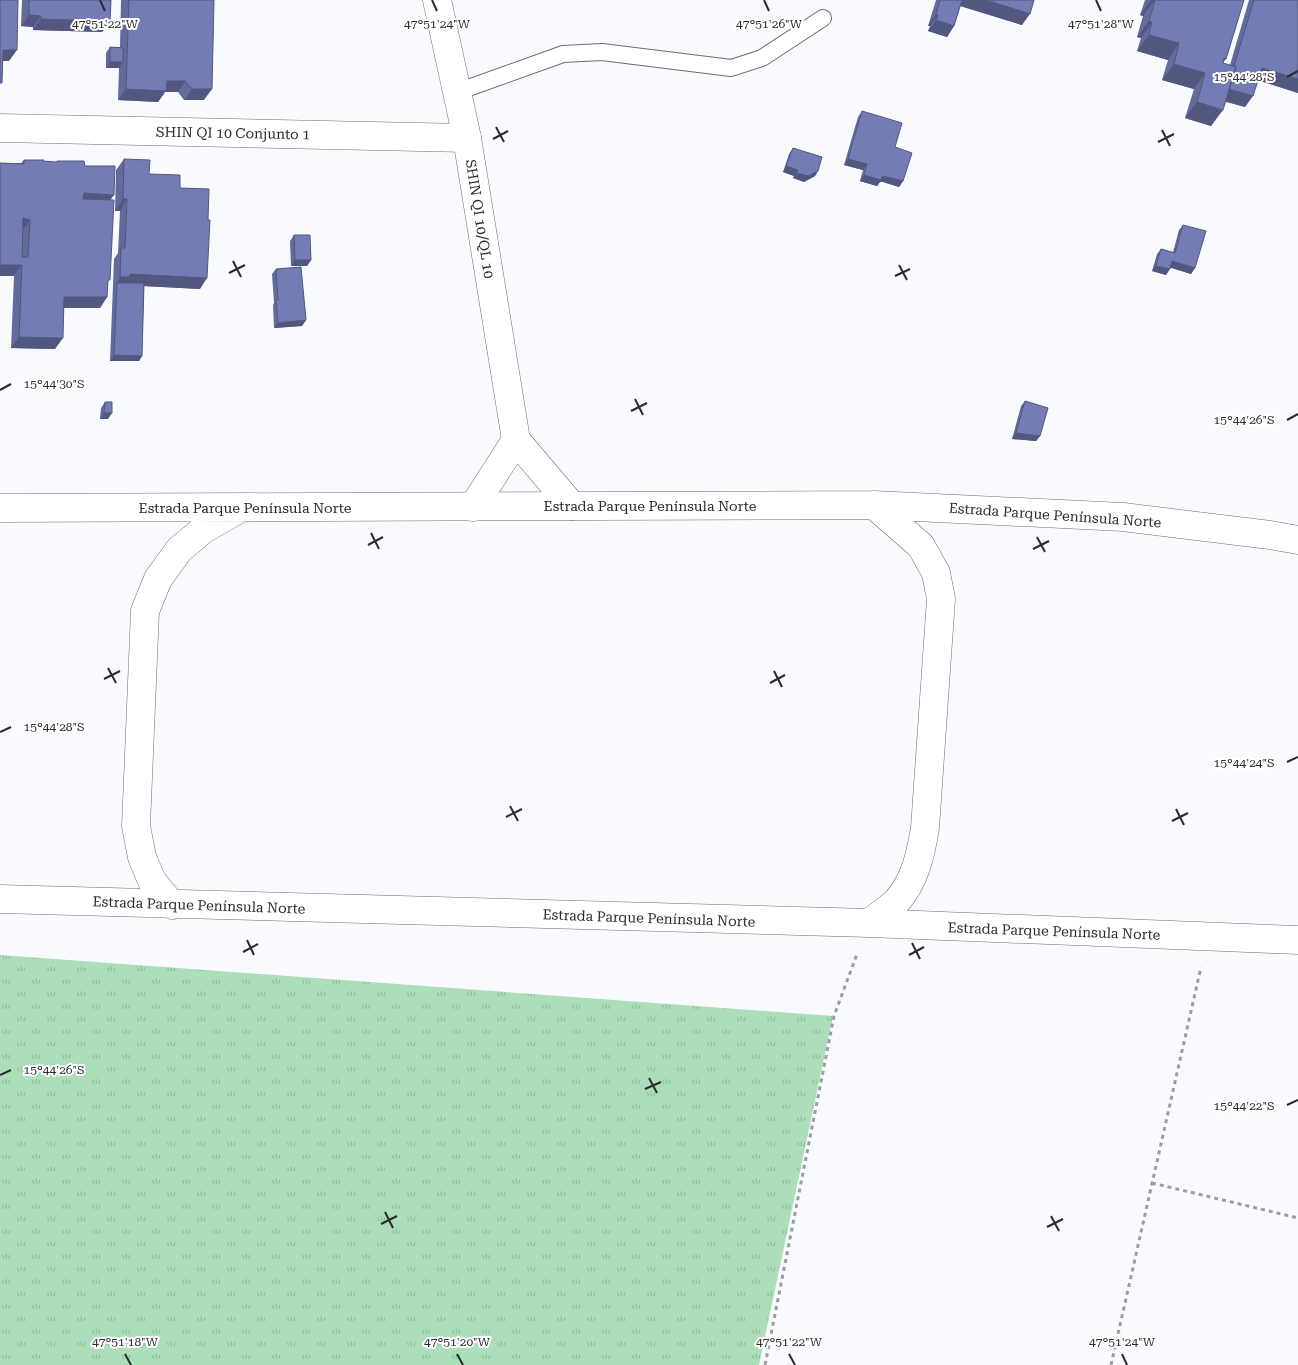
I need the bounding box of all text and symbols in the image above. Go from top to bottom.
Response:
text: 47°51'22"W [72,17,139,31]
text: 47°51'24"W [404,17,471,31]
text: 47°51'26"W [736,17,803,31]
text: 47°51'28"W [1068,17,1135,31]
text: 15°44'28"S [1214,70,1274,84]
street label: SHIN QI 10 Conjunto 1 [156,124,310,142]
street label: SHIN QI 10/QL 10 [463,158,497,280]
text: 15°44'30"S [24,377,84,391]
text: 15°44'26"S [1214,413,1274,427]
street label: Estrada Parque Península Norte [544,498,757,514]
street label: Estrada Parque Península Norte [139,500,352,516]
street label: Estrada Parque Península Norte [948,500,1162,530]
text: 15°44'28"S [24,720,84,734]
text: 15°44'24"S [1214,756,1274,770]
street label: Estrada Parque Península Norte [92,893,306,917]
street label: Estrada Parque Península Norte [542,906,756,930]
street label: Estrada Parque Península Norte [947,919,1161,943]
text: 15°44'26"S [24,1063,84,1077]
text: 15°44'22"S [1214,1099,1274,1113]
text: 47°51'18"W [92,1335,159,1349]
text: 47°51'20"W [424,1335,491,1349]
text: 47°51'22"W [756,1335,823,1349]
text: 47°51'24"W [1089,1335,1156,1349]

